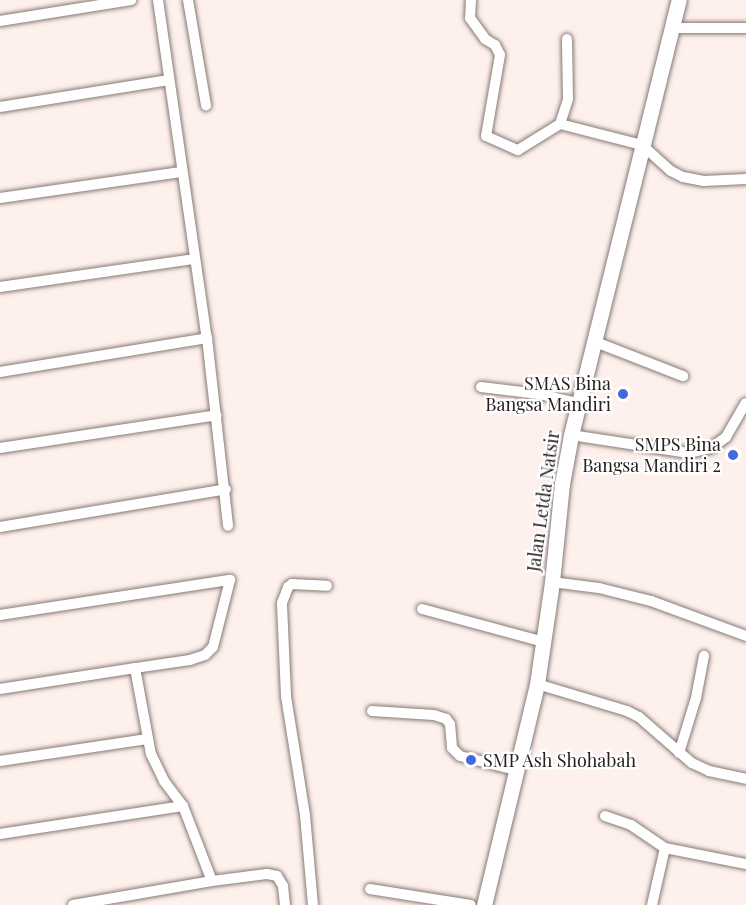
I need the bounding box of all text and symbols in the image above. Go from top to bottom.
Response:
place label: SMAS Bina Bangsa Mandiri [485,373,611,416]
marker: SMAS Bina Bangsa Mandiri [616,387,630,401]
street label: Jalan Letda Natsir [522,429,564,573]
place label: SMPS Bina Bangsa Mandiri 2 [582,434,721,476]
marker: SMPS Bina Bangsa Mandiri 2 [726,448,740,462]
place label: SMP Ash Shohabah [483,749,637,771]
marker: SMP Ash Shohabah [464,753,478,767]

